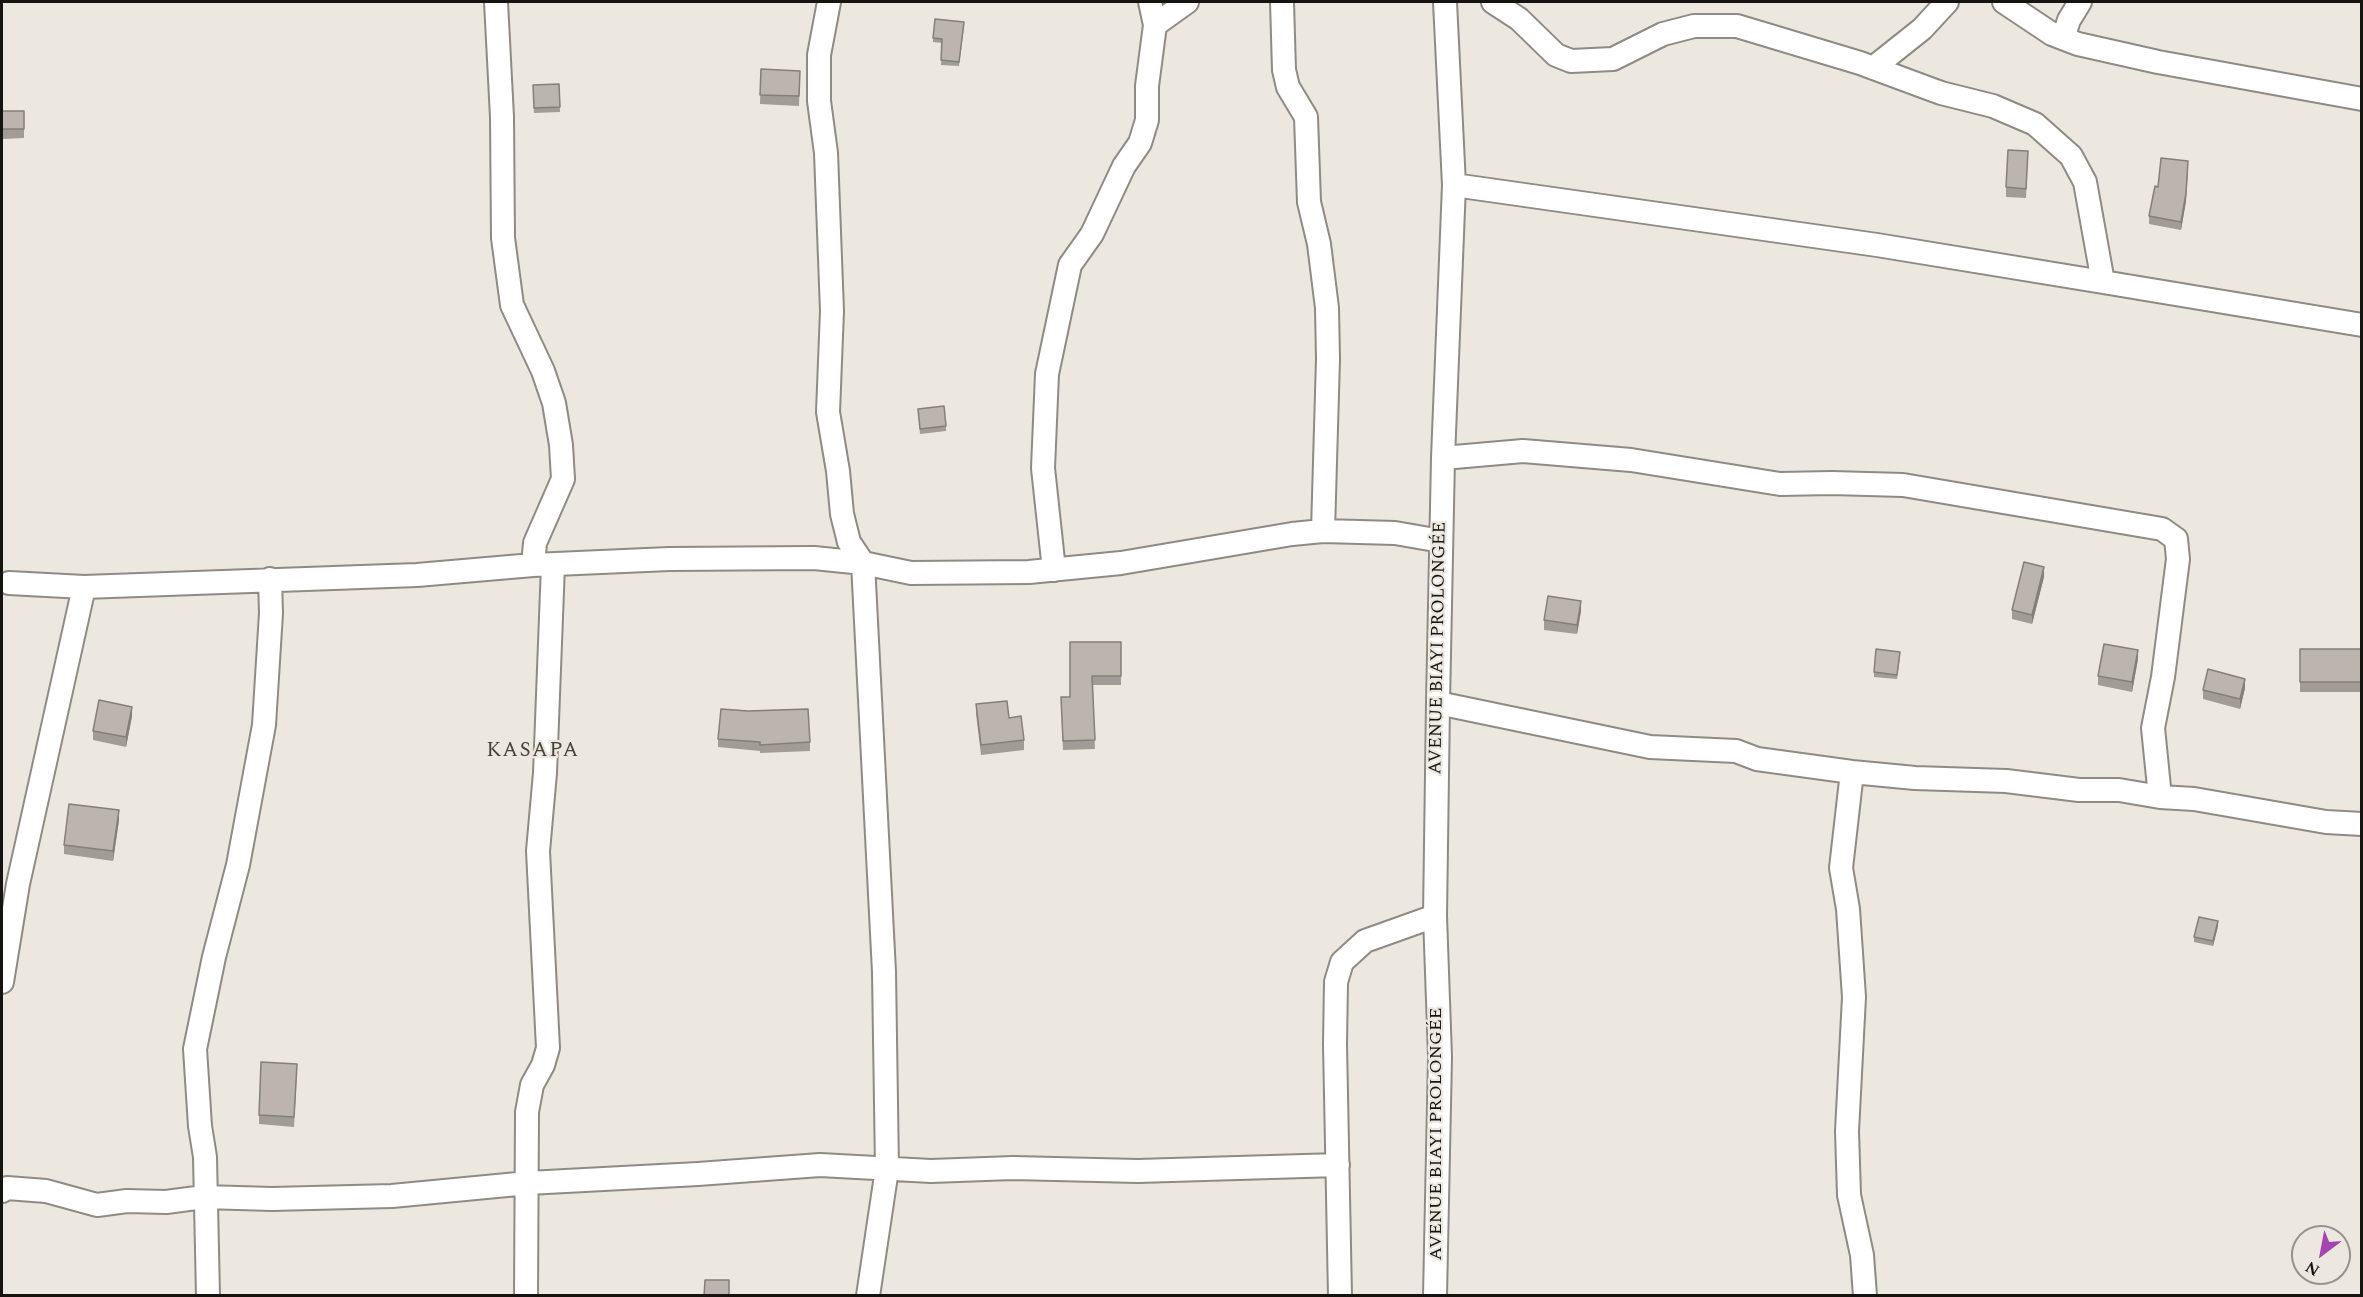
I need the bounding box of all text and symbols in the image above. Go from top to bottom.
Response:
street label: AVENUE BIAYI PROLONGÉE [1426,521,1452,775]
district label: KASAPA [486,739,580,765]
street label: AVENUE BIAYI PROLONGÉE [1426,1008,1448,1260]
north arrow [2291,1225,2351,1285]
text: N [2301,1255,2324,1282]

